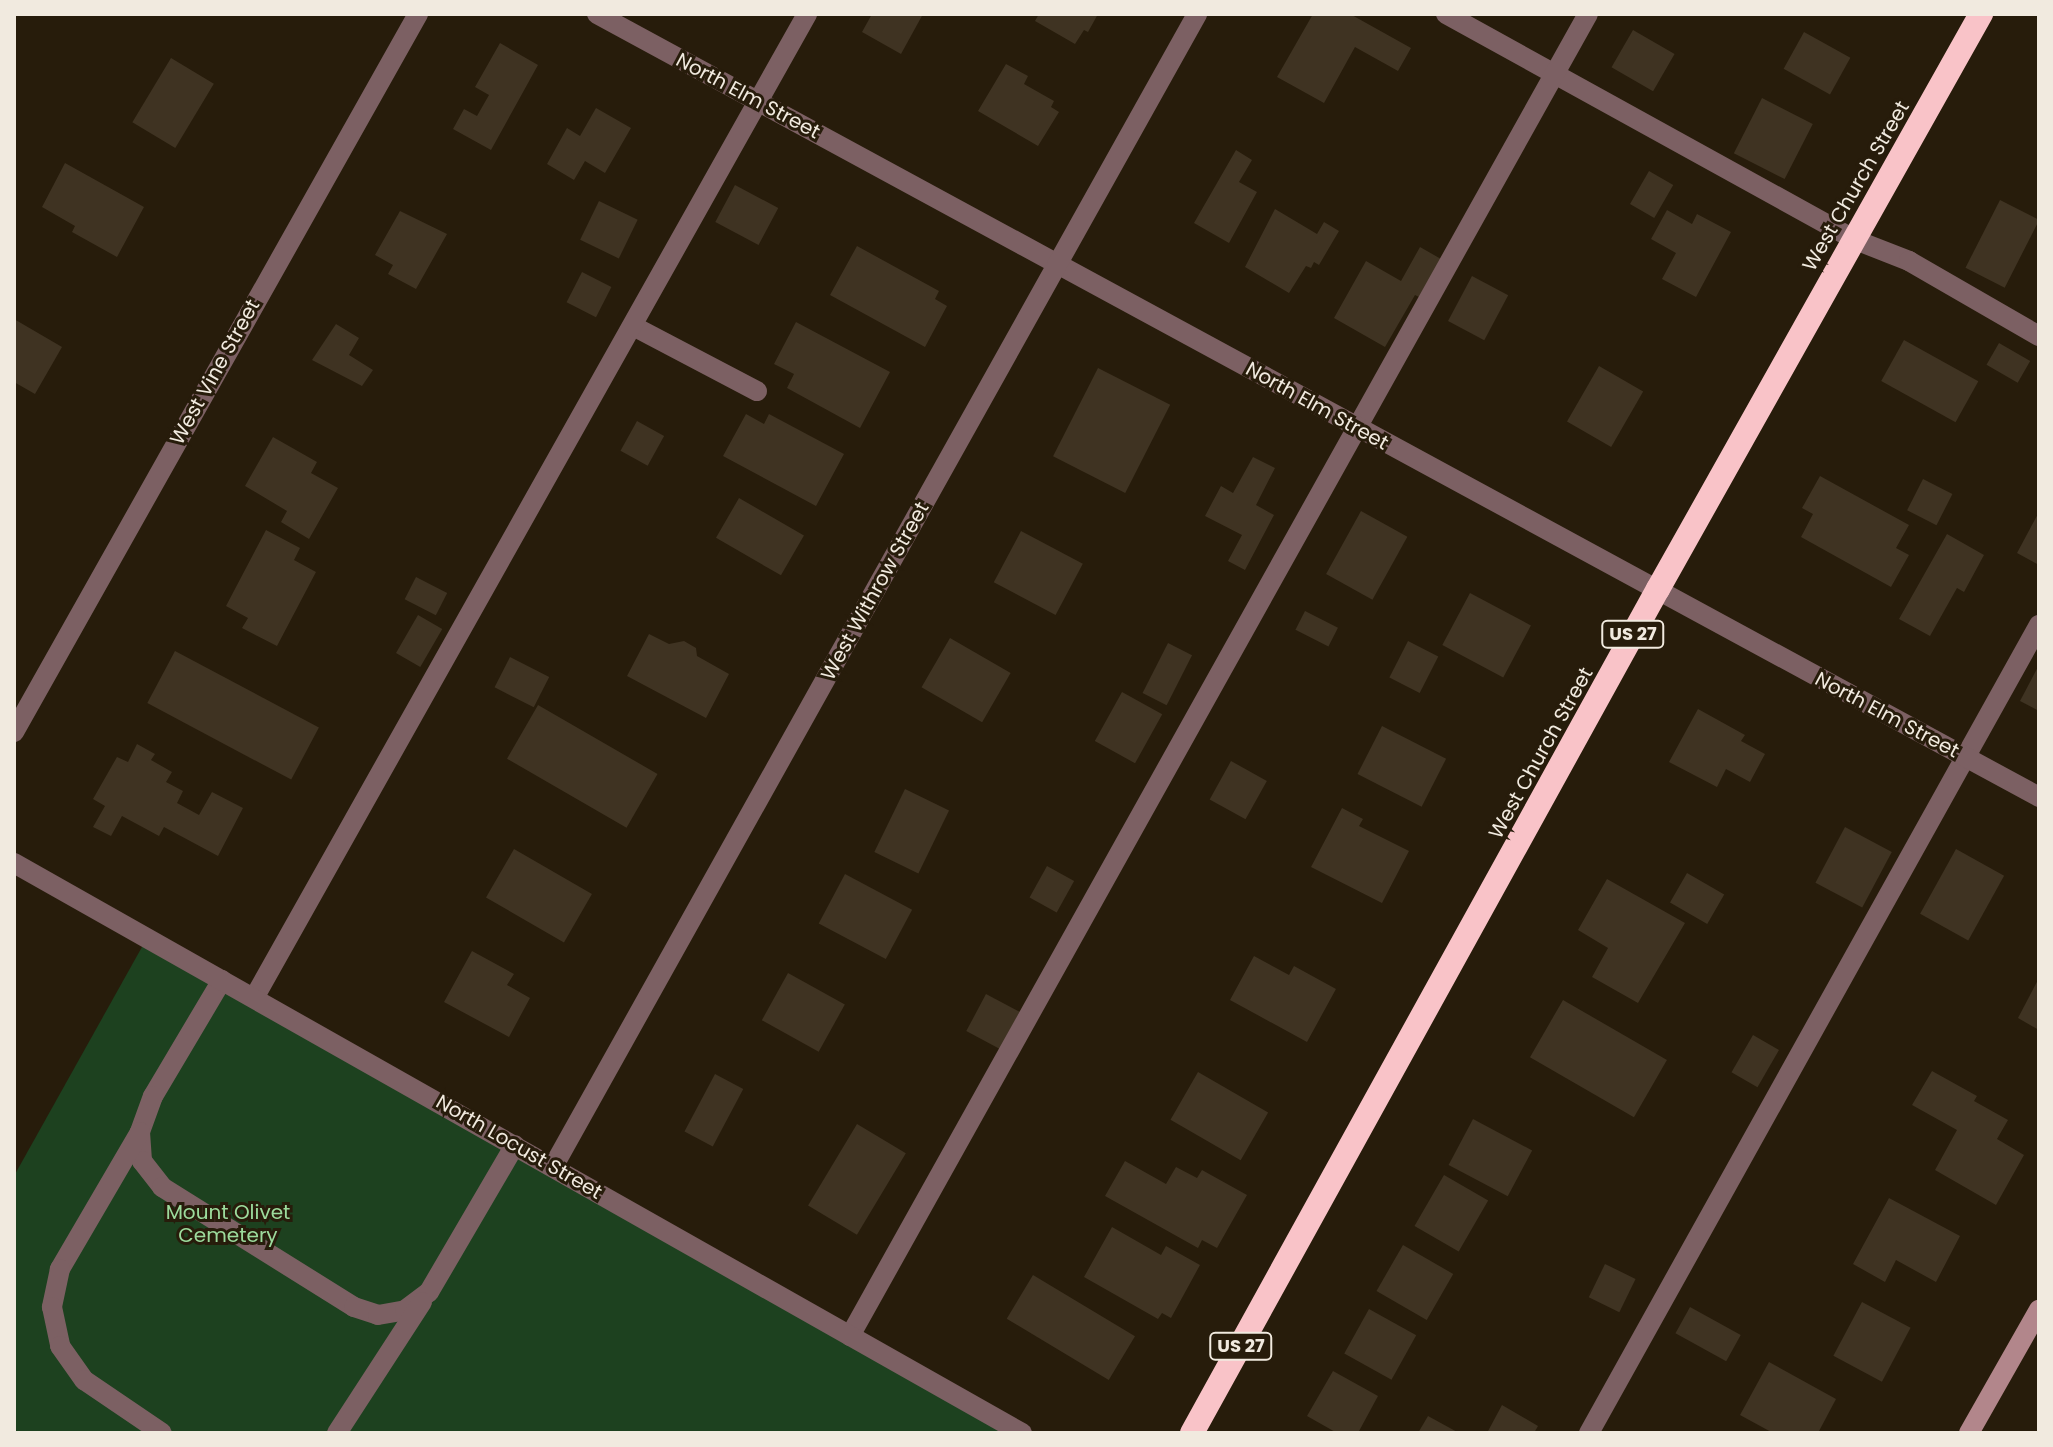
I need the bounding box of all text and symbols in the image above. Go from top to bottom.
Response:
street label: North Elm Street [672,48,824,144]
street label: West Church Street [1798,97,1914,275]
street label: West Vine Street [165,295,265,449]
street label: North Elm Street [1241,357,1393,455]
street label: West Withrow Street [816,498,934,684]
road number: US 27 [1601,620,1665,648]
street label: West Church Street [1484,663,1598,843]
street label: North Elm Street [1811,667,1963,763]
street label: North Locust Street [432,1090,606,1204]
park label: Mount Olivet Cemetery [166,1200,290,1247]
road number: US 27 [1209,1332,1273,1360]

